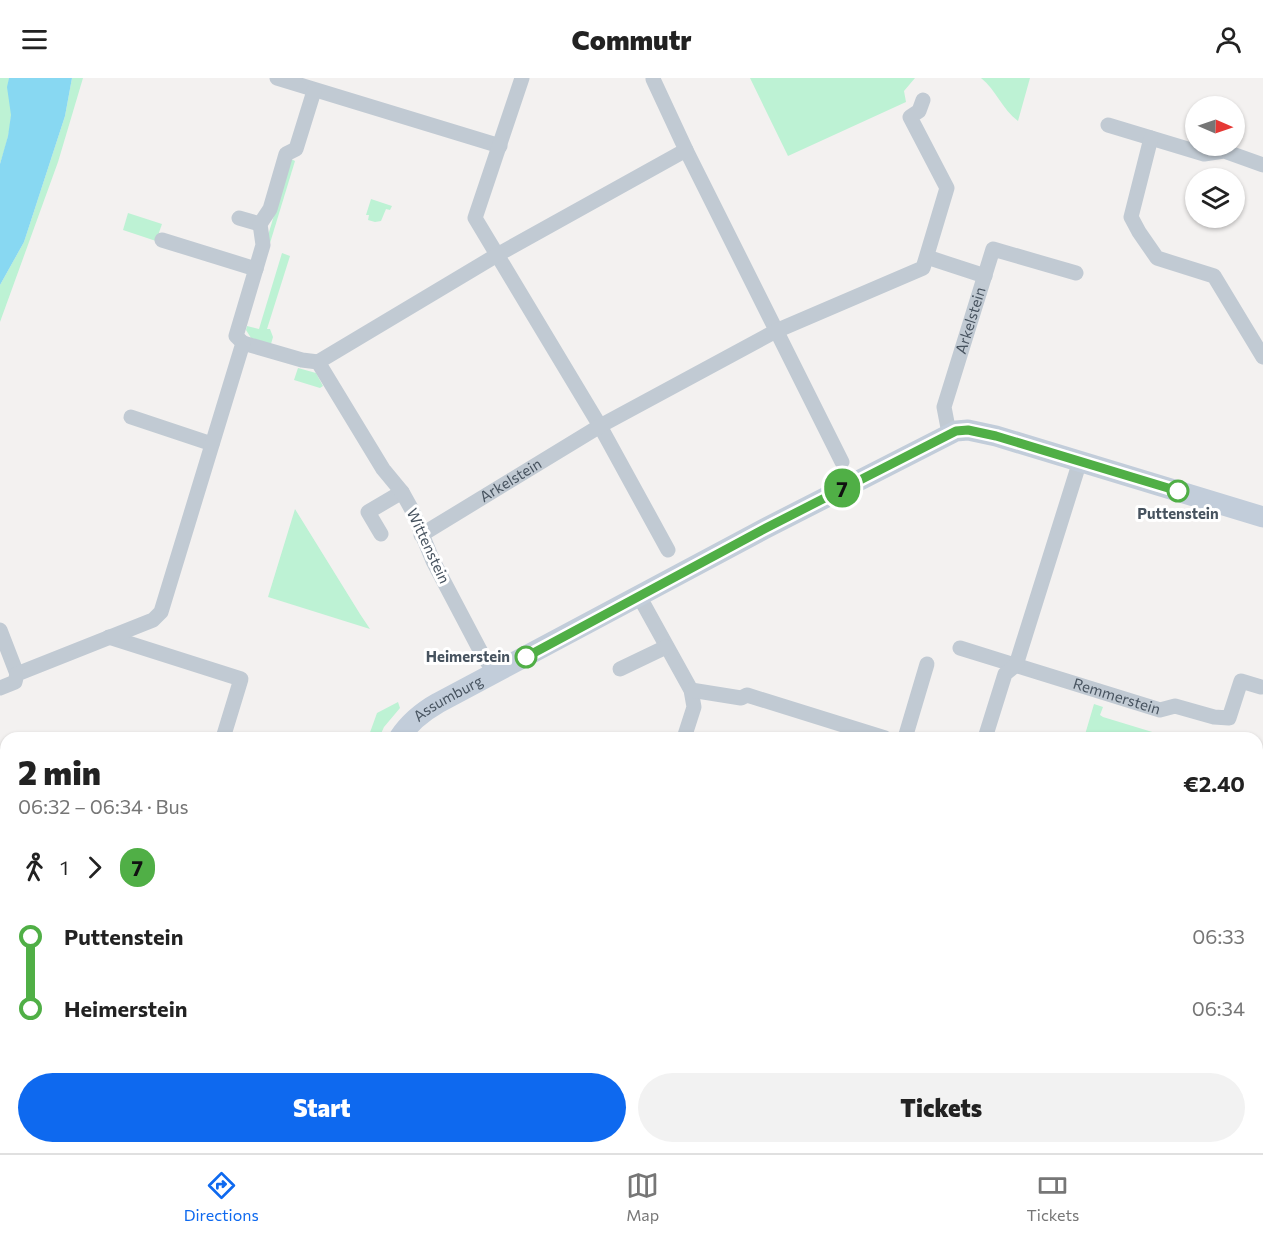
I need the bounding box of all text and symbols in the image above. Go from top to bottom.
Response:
icon: menu [18,23,51,56]
text: Commutr [571,23,692,56]
icon: person [1212,23,1245,56]
north arrow [1185,96,1245,156]
map controls [1185,96,1245,228]
button: layers [1185,168,1245,228]
street label: Arkelstein [951,285,989,356]
street label: Arkelstein [476,454,544,505]
line badge: 7 [822,468,862,508]
text: 7 [836,476,848,501]
marker: Puttenstein [1167,480,1189,502]
place label: Puttenstein [1137,504,1219,522]
street label: Wittenstein [404,505,454,586]
marker: Heimerstein [515,646,537,668]
place label: Heimerstein [426,647,510,665]
street label: Assumburg [409,671,485,725]
street label: Remmerstein [1071,674,1163,718]
text: 2 min [18,751,101,792]
text: €2.40 [1183,770,1245,797]
text: 06:32 – 06:34 · Bus [18,794,189,818]
icon: walk [18,851,51,884]
icon: forward [78,851,111,884]
text: 1 [60,855,69,879]
text: 7 [132,855,143,880]
text: Puttenstein [64,923,183,950]
text: 06:33 [1192,924,1245,948]
text: Heimerstein [64,995,188,1022]
text: 06:34 [1192,996,1245,1020]
button: Start [18,1073,626,1142]
button: Tickets [638,1073,1245,1142]
tab: Directions [184,1169,259,1224]
tab: Map [626,1169,659,1224]
tab: Tickets [1027,1169,1079,1224]

